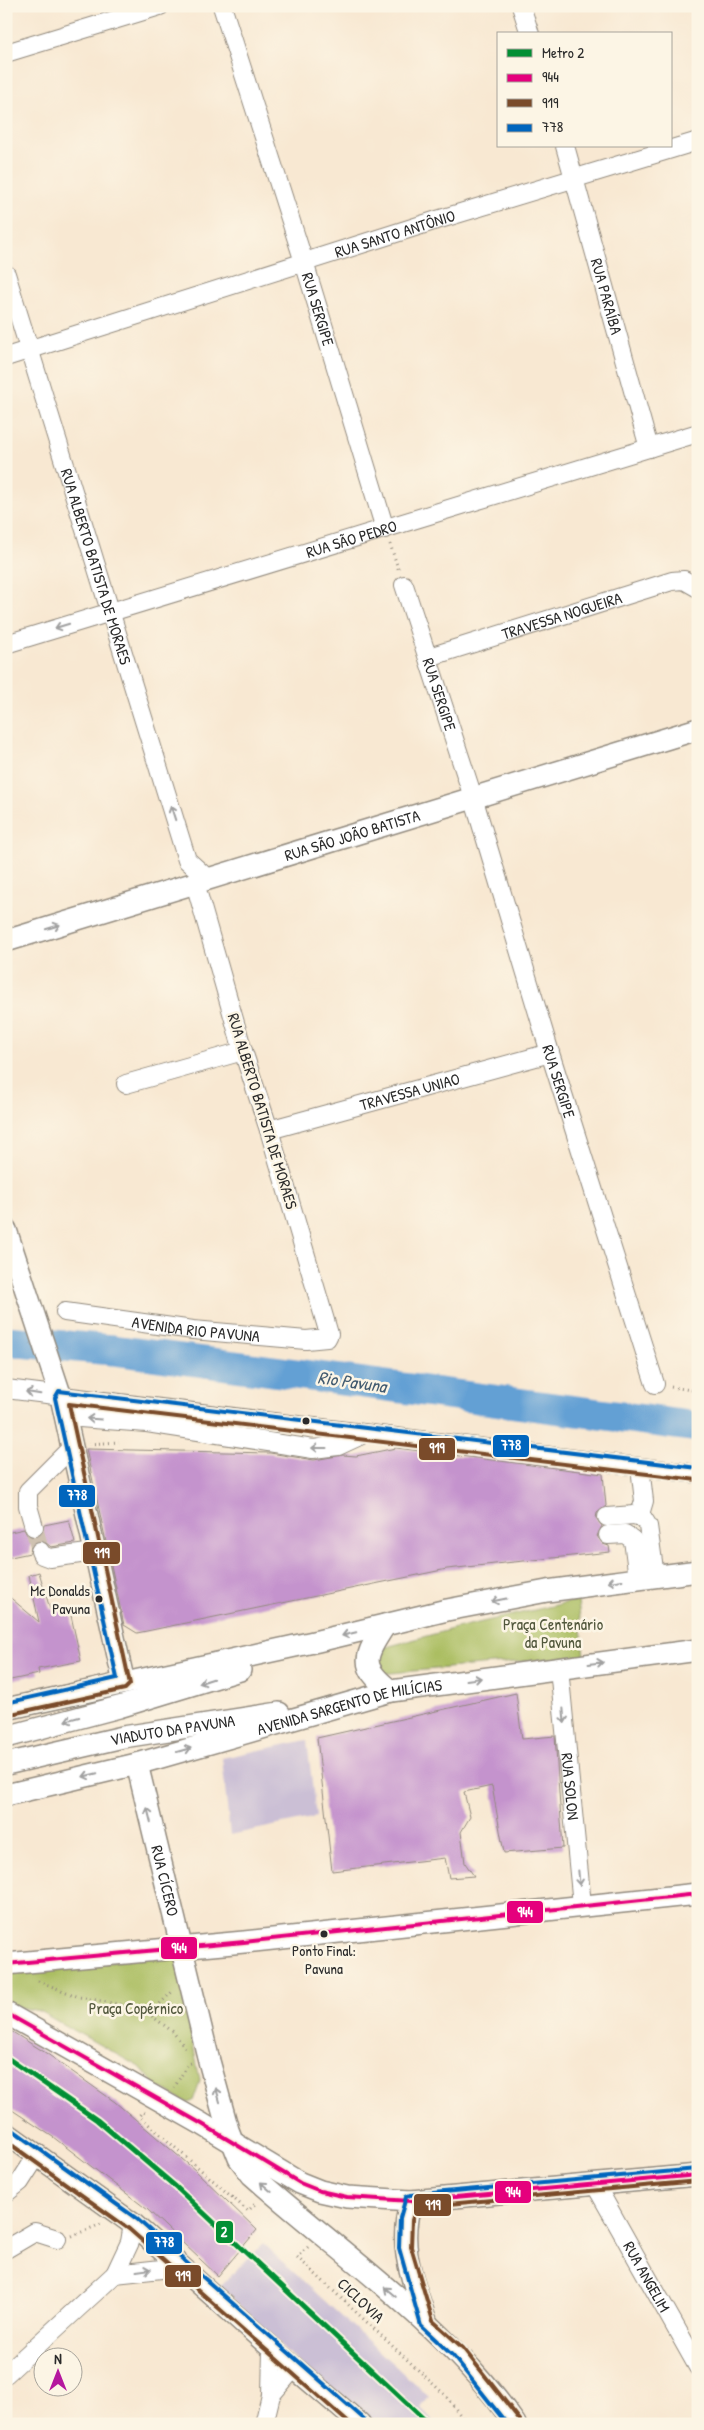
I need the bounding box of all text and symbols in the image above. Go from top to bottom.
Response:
legend [497,32,672,148]
text: Metro 2 [542,42,584,63]
text: 944 [542,66,559,87]
text: 919 [542,92,559,113]
text: 778 [542,116,563,137]
street label: RUA SANTO ANTÔNIO [332,204,458,263]
street label: RUA PARAÍBA [586,256,628,337]
street label: RUA SERGIPE [297,270,340,348]
street label: RUA ALBERTO BATISTA DE MORAES [56,466,137,668]
street label: RUA SÃO PEDRO [303,514,400,563]
street label: TRAVESSA NOGUEIRA [499,586,625,645]
one-way arrow [55,622,71,631]
street label: RUA SERGIPE [417,655,462,734]
street label: RUA SÃO JOÃO BATISTA [282,804,423,866]
one-way arrow [167,805,177,821]
one-way arrow [44,921,60,931]
street label: RUA ALBERTO BATISTA DE MORAES [223,1010,303,1212]
street label: RUA SERGIPE [537,1042,581,1121]
street label: TRAVESSA UNIAO [357,1067,462,1116]
street label: AVENIDA RIO PAVUNA [131,1311,261,1347]
water label: Rio Pavuna [316,1364,390,1399]
one-way arrow [26,1388,42,1398]
one-way arrow [86,1414,102,1424]
unlabelled marker [301,1416,311,1426]
line badge: 778 [492,1434,530,1458]
text: 778 [500,1435,521,1454]
line badge: 919 [418,1437,456,1461]
text: 919 [429,1438,446,1457]
one-way arrow [311,1443,327,1453]
line badge: 778 [58,1484,96,1508]
text: 778 [66,1485,87,1504]
line badge: 919 [82,1541,121,1565]
text: 919 [94,1543,111,1562]
one-way arrow [607,1576,623,1586]
place label: Mc Donalds Pavuna [30,1580,90,1619]
marker: Mc Donalds Pavuna [94,1594,104,1604]
one-way arrow [492,1596,508,1605]
park label: Praça Centenário da Pavuna [503,1613,604,1653]
one-way arrow [341,1630,357,1639]
one-way arrow [588,1658,604,1668]
street label: AVENIDA SARGENTO DE MILÍCIAS [254,1673,444,1740]
one-way arrow [465,1673,481,1683]
one-way arrow [198,1676,214,1686]
one-way arrow [559,1708,569,1724]
street label: VIADUTO DA PAVUNA [108,1709,236,1751]
one-way arrow [64,1715,80,1725]
one-way arrow [176,1745,192,1755]
street label: RUA SOLON [556,1752,585,1821]
one-way arrow [82,1771,98,1780]
one-way arrow [144,1807,154,1823]
street label: RUA CÍCERO [146,1843,184,1918]
one-way arrow [575,1870,584,1886]
line badge: 944 [506,1900,544,1924]
text: 944 [517,1902,534,1921]
marker: Ponto Final: Pavuna [319,1929,329,1939]
line badge: 944 [160,1936,198,1960]
text: 944 [171,1938,188,1957]
place label: Ponto Final: Pavuna [292,1940,356,1979]
park label: Praça Copérnico [89,1997,184,2019]
one-way arrow [213,2087,223,2103]
line badge: 944 [494,2180,532,2204]
one-way arrow [260,2182,273,2193]
text: 944 [505,2182,522,2201]
line badge: 919 [413,2193,452,2217]
text: 919 [425,2195,442,2214]
line badge: 2 [215,2220,234,2244]
text: 2 [221,2222,228,2241]
line badge: 778 [145,2231,183,2255]
text: 778 [153,2232,174,2251]
street label: RUA ANGELIM [618,2237,676,2316]
line badge: 919 [164,2264,202,2288]
one-way arrow [136,2265,152,2275]
text: 919 [175,2266,192,2285]
street label: CICLOVIA [333,2273,389,2328]
one-way arrow [384,2287,397,2298]
north arrow [32,2348,82,2398]
text: N [54,2349,62,2368]

